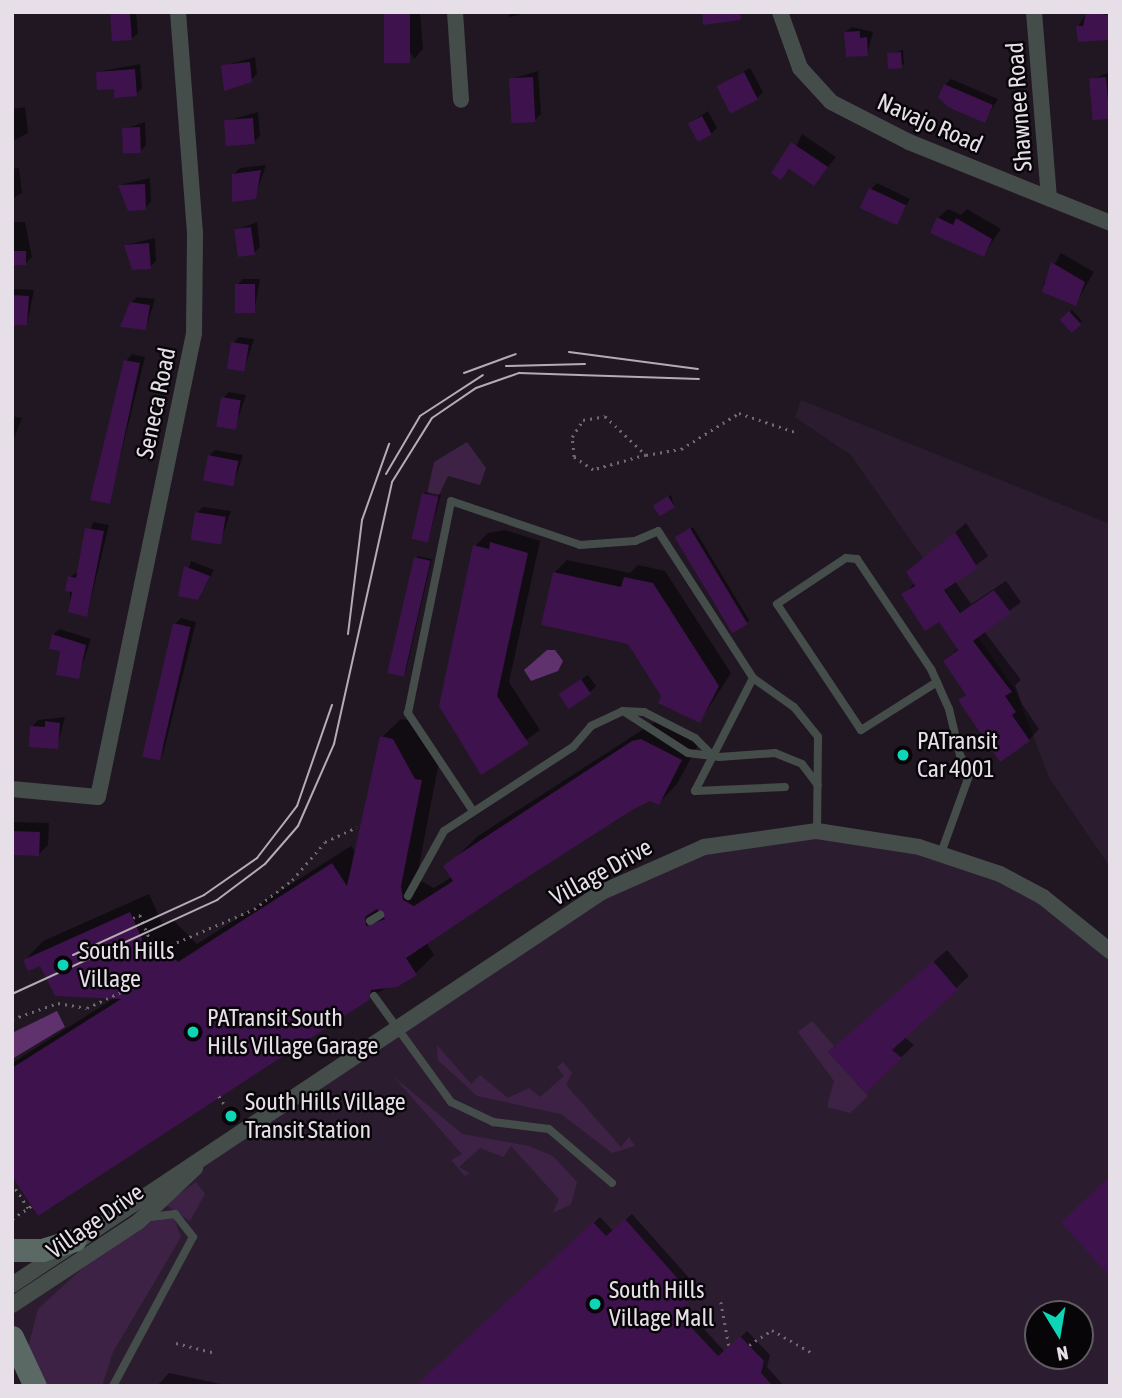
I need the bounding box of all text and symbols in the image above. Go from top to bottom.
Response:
street label: Shawnee Road [1000,41,1038,173]
street label: Navajo Road [873,87,987,159]
street label: Seneca Road [130,345,182,461]
place label: PATransit Car 4001 [917,727,998,783]
marker: PATransit Car 4001 [895,747,911,763]
street label: Village Drive [545,832,657,912]
place label: South Hills Village [79,937,174,993]
marker: South Hills Village [53,955,73,975]
place label: PATransit South Hills Village Garage [207,1004,379,1060]
marker: PATransit South Hills Village Garage [185,1024,201,1040]
place label: South Hills Village Transit Station [245,1088,406,1144]
marker: South Hills Village Transit Station [223,1108,239,1124]
street label: Village Drive [41,1177,149,1265]
place label: South Hills Village Mall [609,1276,714,1332]
marker: South Hills Village Mall [587,1296,603,1312]
north arrow [1024,1300,1094,1370]
text: N [1055,1342,1070,1366]

